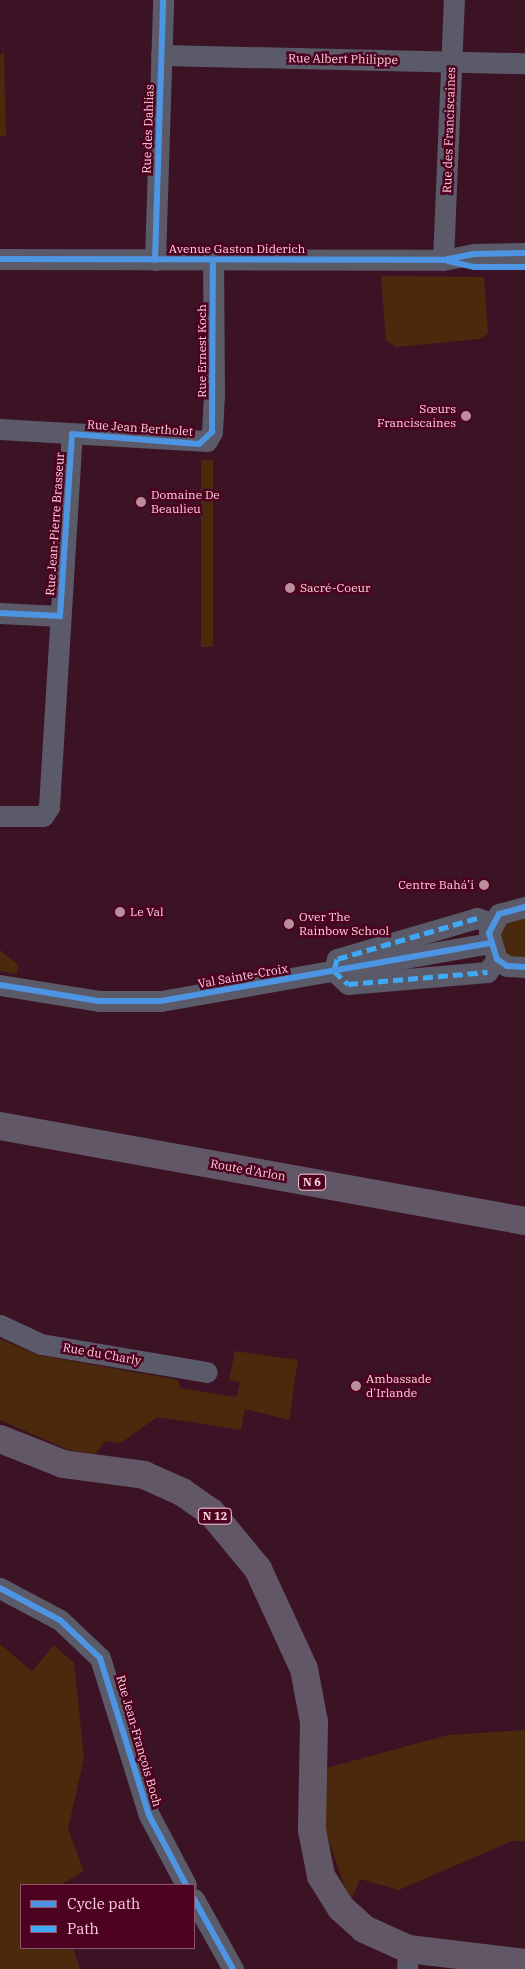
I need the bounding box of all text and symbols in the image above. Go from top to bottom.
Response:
street label: Rue Albert Philippe [288,51,398,67]
street label: Rue des Franciscaines [440,67,458,193]
street label: Rue des Dahlias [139,84,157,174]
street label: Avenue Gaston Diderich [169,242,305,256]
street label: Rue Ernest Koch [195,304,209,398]
place label: Sœurs Franciscaines [377,402,456,430]
marker: Sœurs Franciscaines [460,410,472,422]
street label: Rue Jean Bertholet [87,417,193,439]
street label: Rue Jean-Pierre Brasseur [43,452,67,596]
place label: Domaine De Beaulieu [151,488,220,516]
marker: Domaine De Beaulieu [135,496,147,508]
place label: Sacré-Coeur [300,581,370,595]
marker: Sacré-Coeur [284,582,296,594]
place label: Centre Bahá’i [398,878,474,892]
marker: Centre Bahá’i [478,879,490,891]
place label: Le Val [130,905,164,919]
marker: Le Val [114,906,126,918]
place label: Over The Rainbow School [299,910,389,938]
marker: Over The Rainbow School [283,918,295,930]
street label: Val Sainte-Croix [197,961,289,991]
street label: Route d'Arlon [209,1156,287,1184]
road number: N 6 [297,1174,327,1190]
street label: Rue du Charly [62,1340,142,1368]
place label: Ambassade d'Irlande [366,1372,431,1400]
marker: Ambassade d'Irlande [350,1380,362,1392]
road number: N 12 [198,1508,232,1524]
street label: Rue Jean-François Boch [113,1674,165,1808]
legend [20,1884,195,1949]
text: Cycle path [67,1894,140,1913]
text: Path [67,1919,99,1938]

